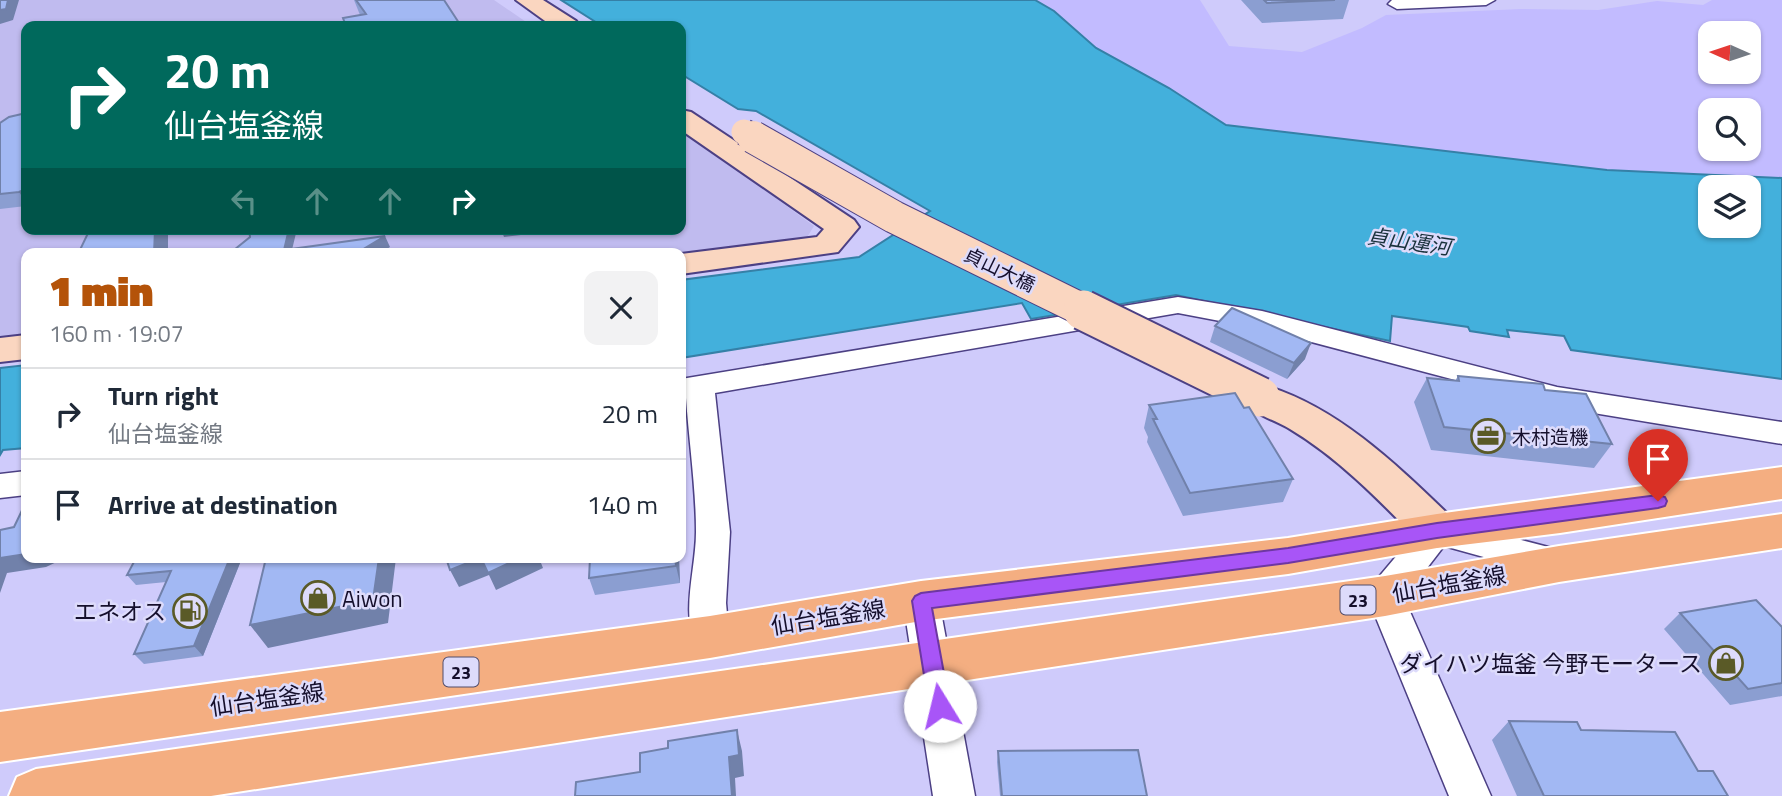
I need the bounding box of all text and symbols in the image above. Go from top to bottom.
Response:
north arrow [1698,21,1760,84]
map controls [1698,21,1761,238]
text: 20 m [164,32,271,107]
icon: right [49,49,140,140]
button: search [1698,98,1761,161]
text: 仙台塩釜線 [164,101,324,149]
button: layers [1698,175,1761,238]
icon: left [225,182,263,220]
icon: ahead [298,182,336,220]
icon: ahead [371,182,409,220]
icon: right [444,182,482,220]
water label: 貞山運河 [1365,219,1457,263]
street label: 貞山大橋 [959,239,1041,299]
text: 1 min [49,258,153,322]
button: close [584,271,658,345]
text: 160 m · 19:07 [49,316,184,351]
text: Turn right [108,376,219,415]
text: 20 m [601,394,658,433]
icon: right [49,395,87,433]
text: 仙台塩釜線 [108,416,223,451]
office icon: 木村造機 [1469,417,1507,455]
place label: 木村造機 [1512,422,1588,451]
pin [1628,429,1688,501]
icon: arrive [1639,440,1677,478]
text: Arrive at destination [108,485,338,524]
text: 140 m [587,485,658,524]
icon: arrive [49,486,87,524]
street label: 仙台塩釜線 [1389,557,1509,611]
shop icon: Aiwon [299,579,337,617]
place label: Aiwon [342,581,403,616]
road number: 23 [1340,586,1376,614]
street label: 仙台塩釜線 [768,591,888,643]
fuel station icon: エネオス [171,592,209,630]
place label: エネオス [74,594,166,629]
shop icon: ダイハツ塩釜 今野モータース [1707,644,1745,682]
place label: ダイハツ塩釜 今野モータース [1400,646,1702,681]
road number: 23 [444,658,478,686]
position arrow [903,669,977,743]
street label: 仙台塩釜線 [208,674,326,724]

